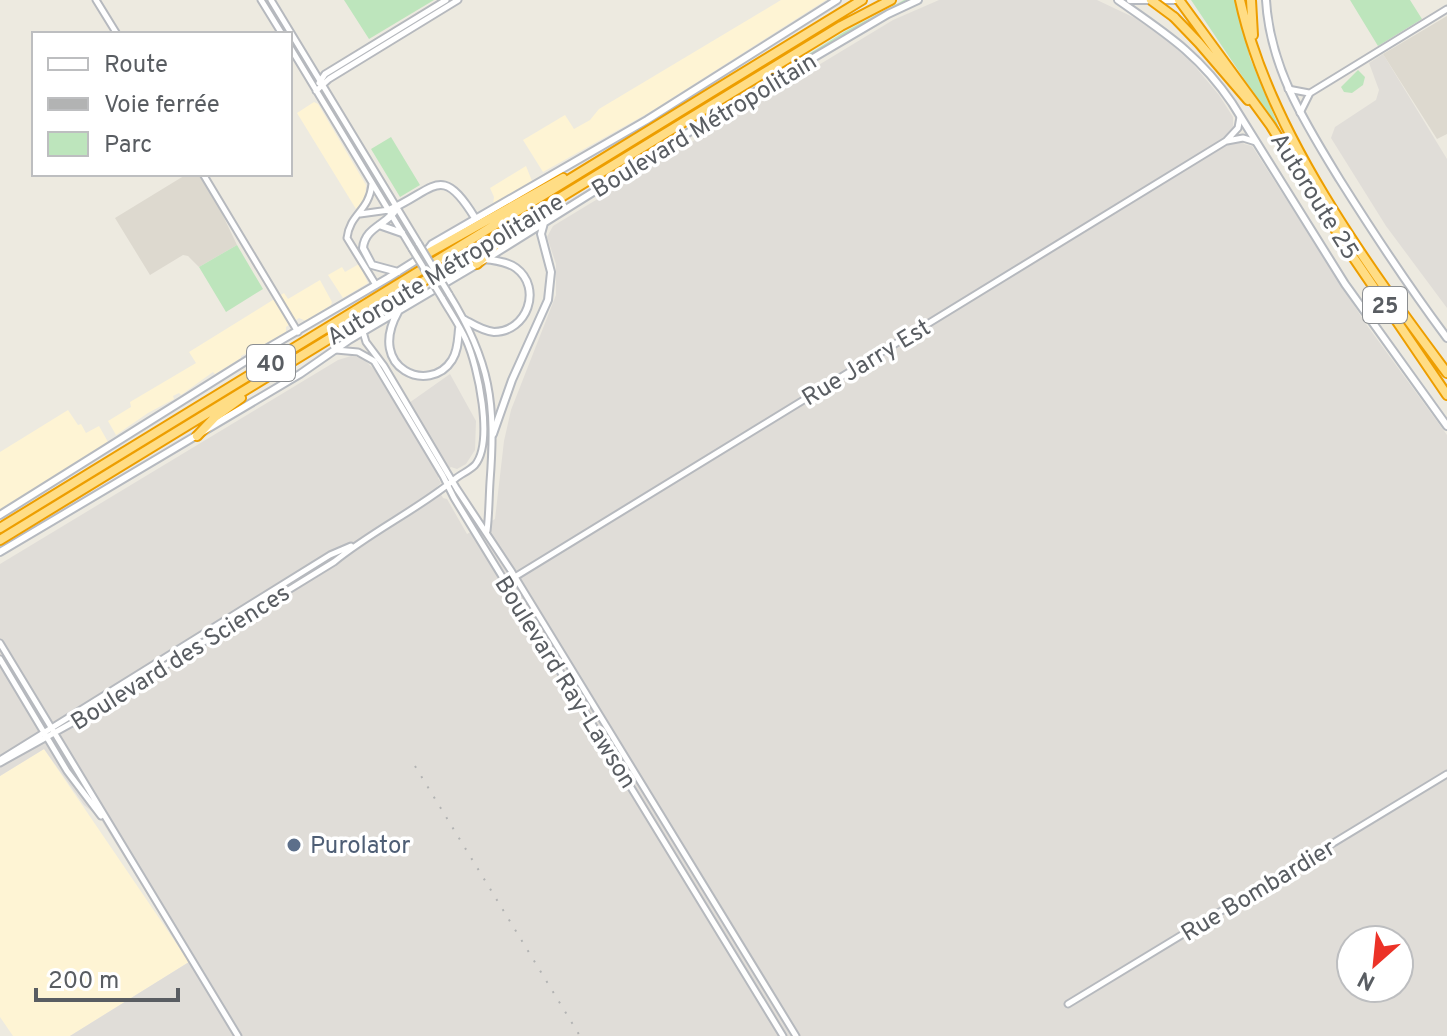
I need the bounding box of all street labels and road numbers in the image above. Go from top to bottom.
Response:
street label: Boulevard Métropolitain [587,48,823,206]
street label: Autoroute 25 [1262,128,1364,266]
street label: Autoroute Métropolitaine [322,188,570,353]
road number: 25 [1363,287,1407,323]
street label: Rue Jarry Est [797,314,937,414]
road number: 40 [247,345,295,381]
street label: Boulevard Ray-Lawson [487,571,642,795]
street label: Boulevard des Sciences [66,579,296,738]
street label: Rue Bombardier [1176,834,1342,950]

